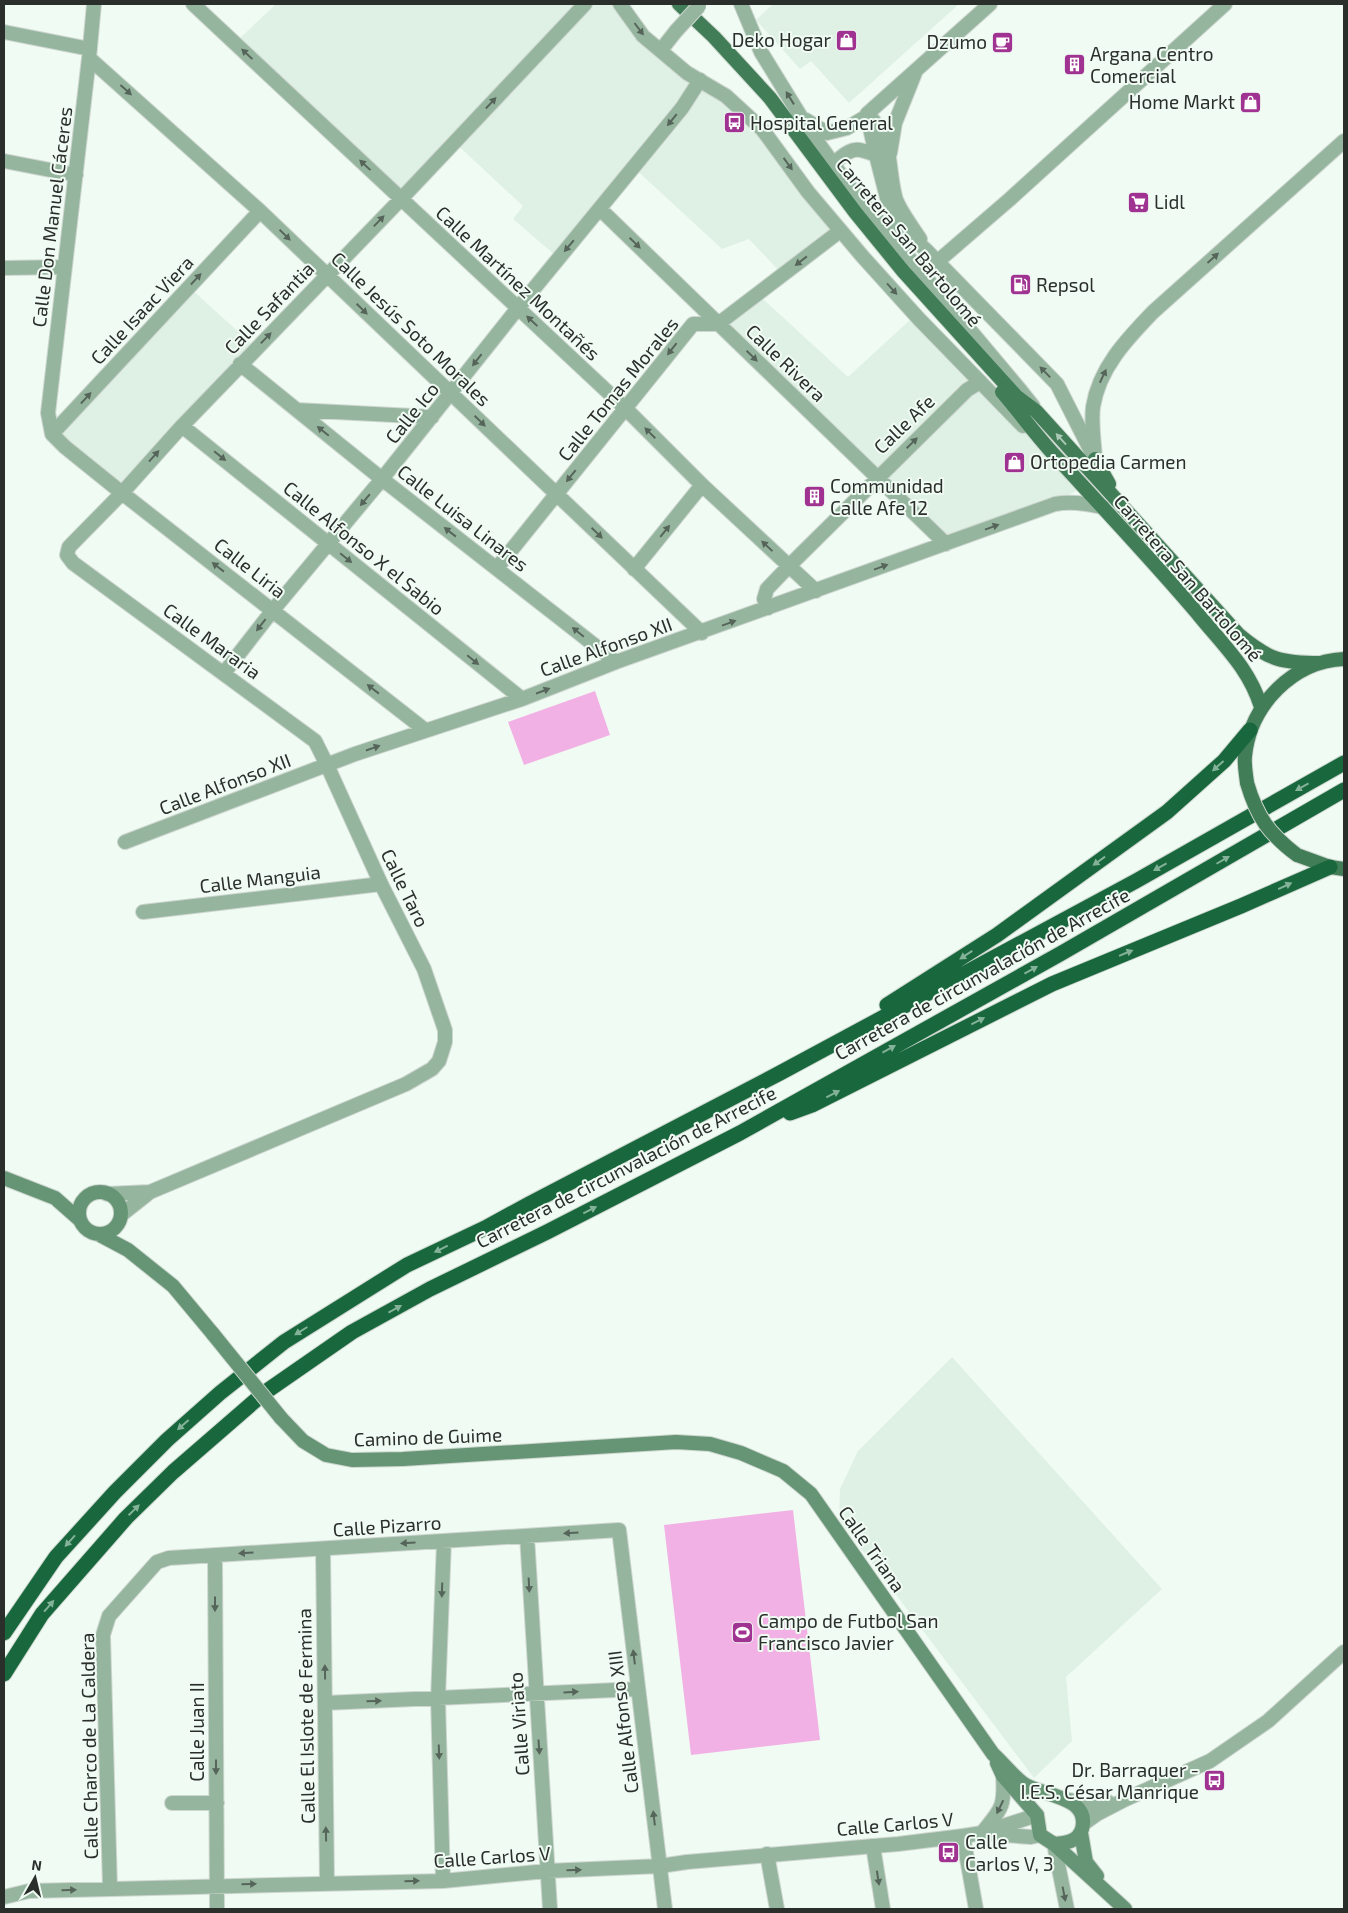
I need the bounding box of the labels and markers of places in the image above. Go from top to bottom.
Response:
place label: Deko Hogar [732,28,831,51]
shop icon: Deko Hogar [835,28,859,52]
place label: Dzumo [926,30,987,53]
cafe icon: Dzumo [991,30,1015,54]
place label: Argana Centro Comercial [1090,42,1213,87]
building icon: Argana Centro Comercial [1062,53,1086,77]
place label: Home Markt [1129,90,1235,113]
shop icon: Home Markt [1239,90,1263,114]
bus stop icon: Hospital General [722,111,746,135]
place label: Hospital General [750,111,893,134]
supermarket icon: Lidl [1126,190,1150,214]
place label: Lidl [1154,190,1185,213]
fuel station icon: Repsol [1008,273,1032,297]
place label: Repsol [1036,273,1095,296]
shop icon: Ortopedia Carmen [1002,450,1026,474]
place label: Ortopedia Carmen [1030,450,1187,473]
place label: Communidad Calle Afe 12 [830,474,944,519]
building icon: Communidad Calle Afe 12 [802,485,826,509]
place label: Campo de Futbol San Francisco Javier [758,1609,938,1654]
sports icon: Campo de Futbol San Francisco Javier [730,1620,754,1644]
place label: Dr. Barraquer - I.E.S. César Manrique [1021,1758,1199,1803]
bus stop icon: Dr. Barraquer - I.E.S. César Manrique [1203,1769,1227,1793]
place label: Calle Carlos V, 3 [965,1830,1054,1875]
bus stop icon: Calle Carlos V, 3 [937,1841,961,1865]

